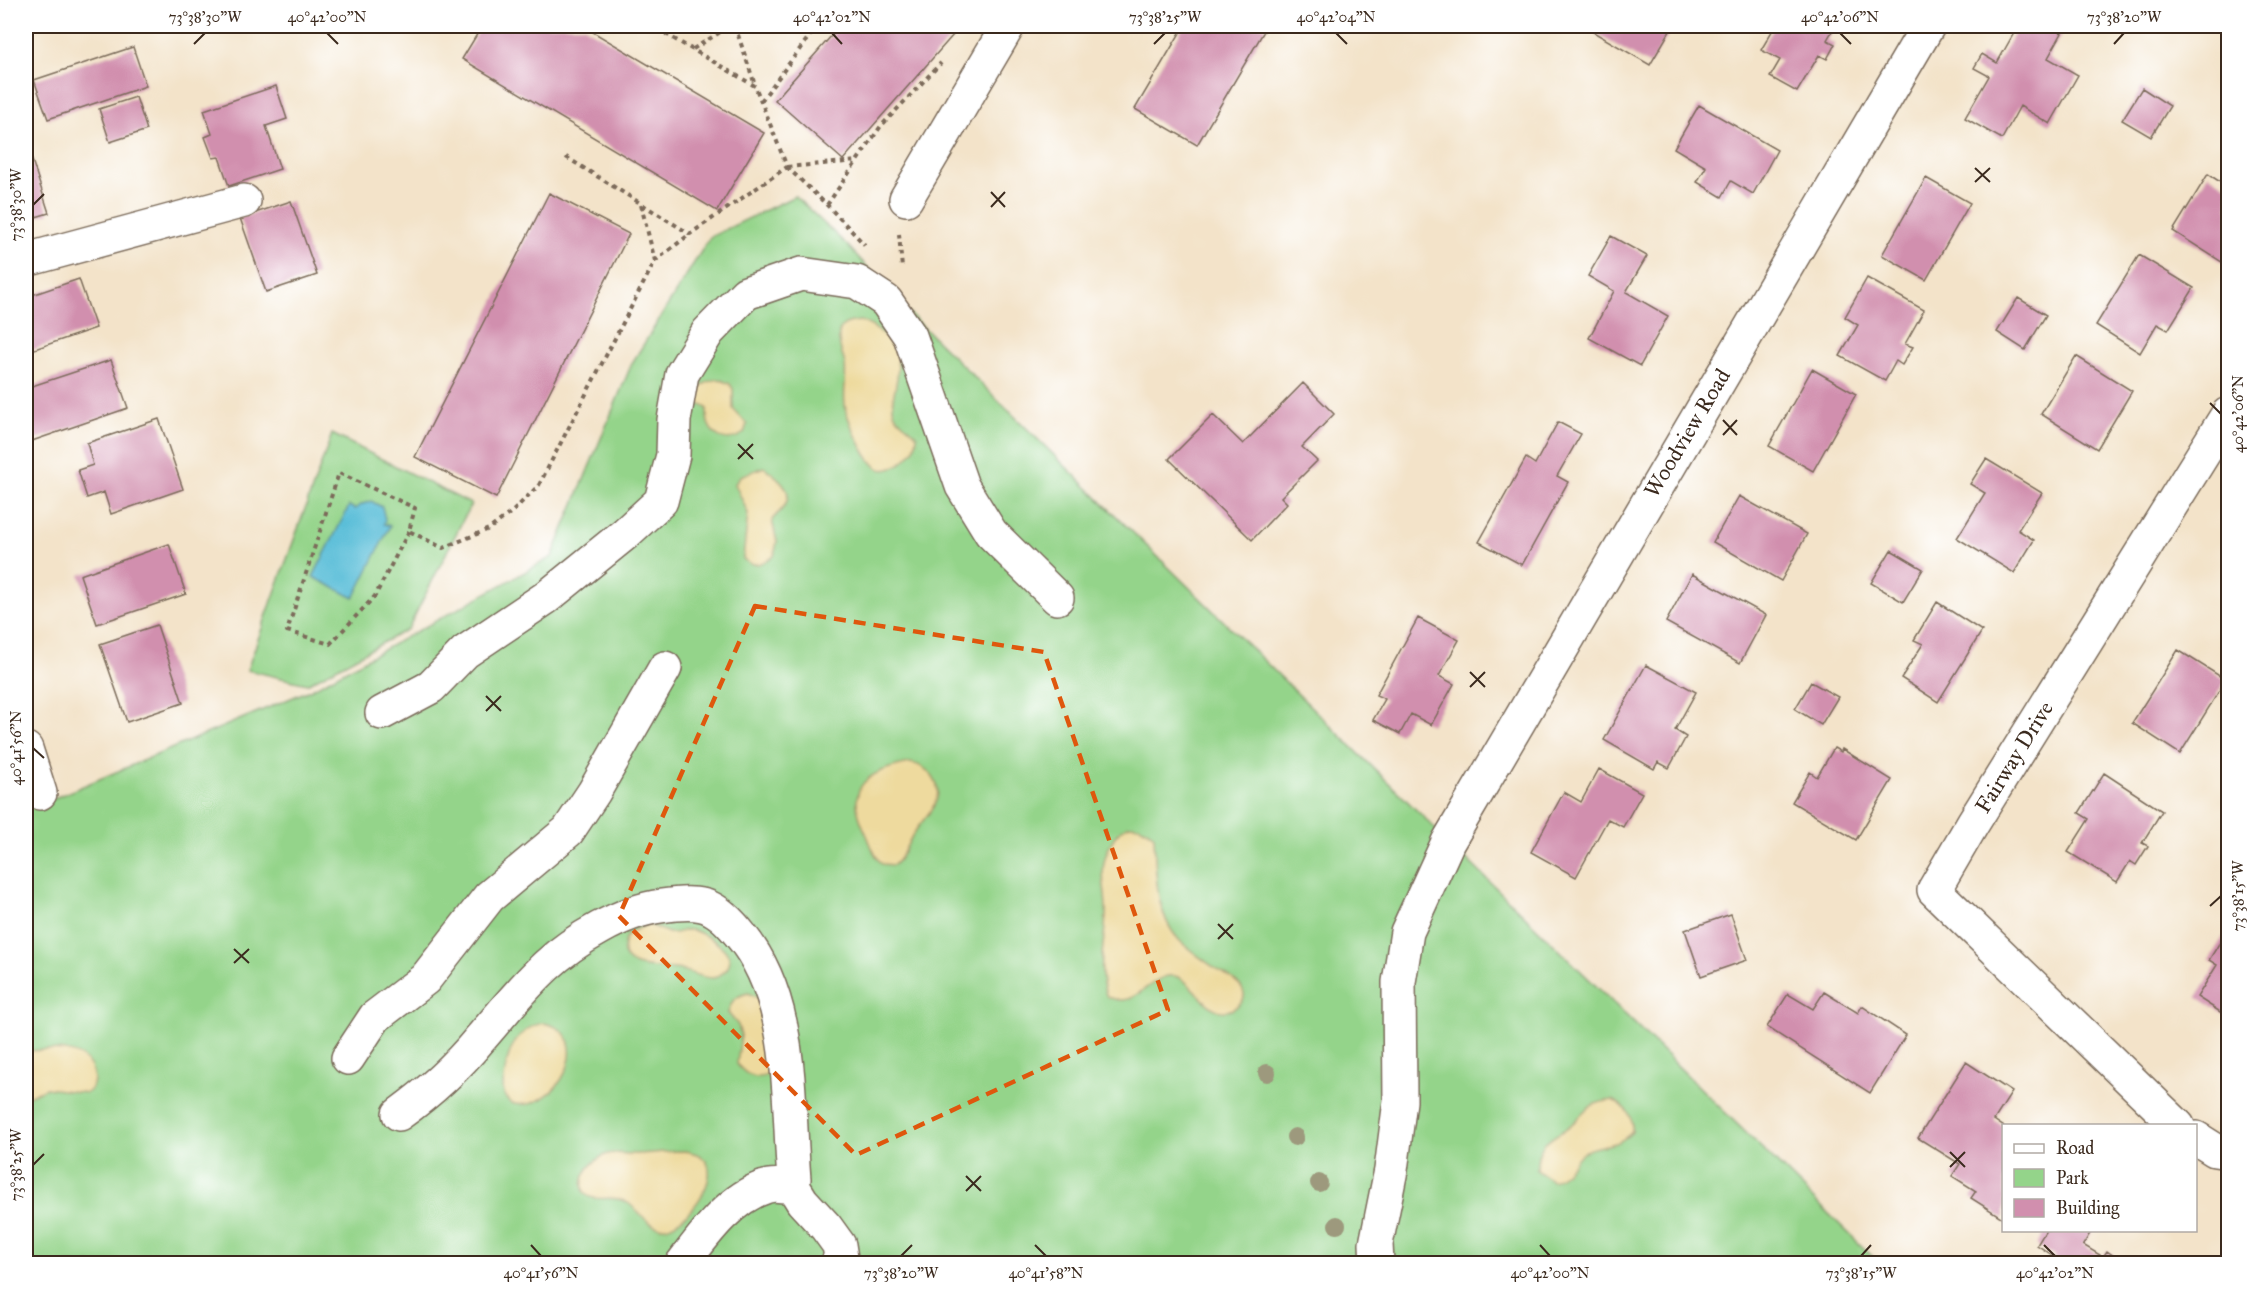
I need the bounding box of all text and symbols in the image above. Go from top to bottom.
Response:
text: 73°38'30"W [168,8,242,26]
text: 40°42'00"N [287,8,367,26]
text: 40°42'02"N [793,8,871,26]
text: 73°38'25"W [1129,8,1202,26]
text: 40°42'04"N [1297,8,1376,26]
text: 40°42'06"N [1801,8,1879,26]
text: 73°38'20"W [2087,8,2162,26]
text: 73°38'30"W [7,168,25,242]
street label: Woodview Road [1638,364,1736,502]
text: 40°42'06"N [2229,375,2247,453]
street label: Fairway Drive [1969,696,2059,818]
text: 40°41'56"N [7,710,25,785]
text: 73°38'15"W [2229,860,2247,932]
legend [2002,1124,2197,1232]
text: 73°38'25"W [7,1128,25,1201]
text: Road [2056,1137,2094,1159]
text: Park [2056,1167,2089,1189]
text: Building [2056,1197,2120,1220]
text: 40°41'56"N [504,1264,579,1282]
text: 73°38'20"W [864,1264,939,1282]
text: 40°41'58"N [1008,1264,1084,1282]
text: 40°42'00"N [1510,1264,1590,1282]
text: 73°38'15"W [1825,1264,1897,1282]
text: 40°42'02"N [2016,1264,2094,1282]

